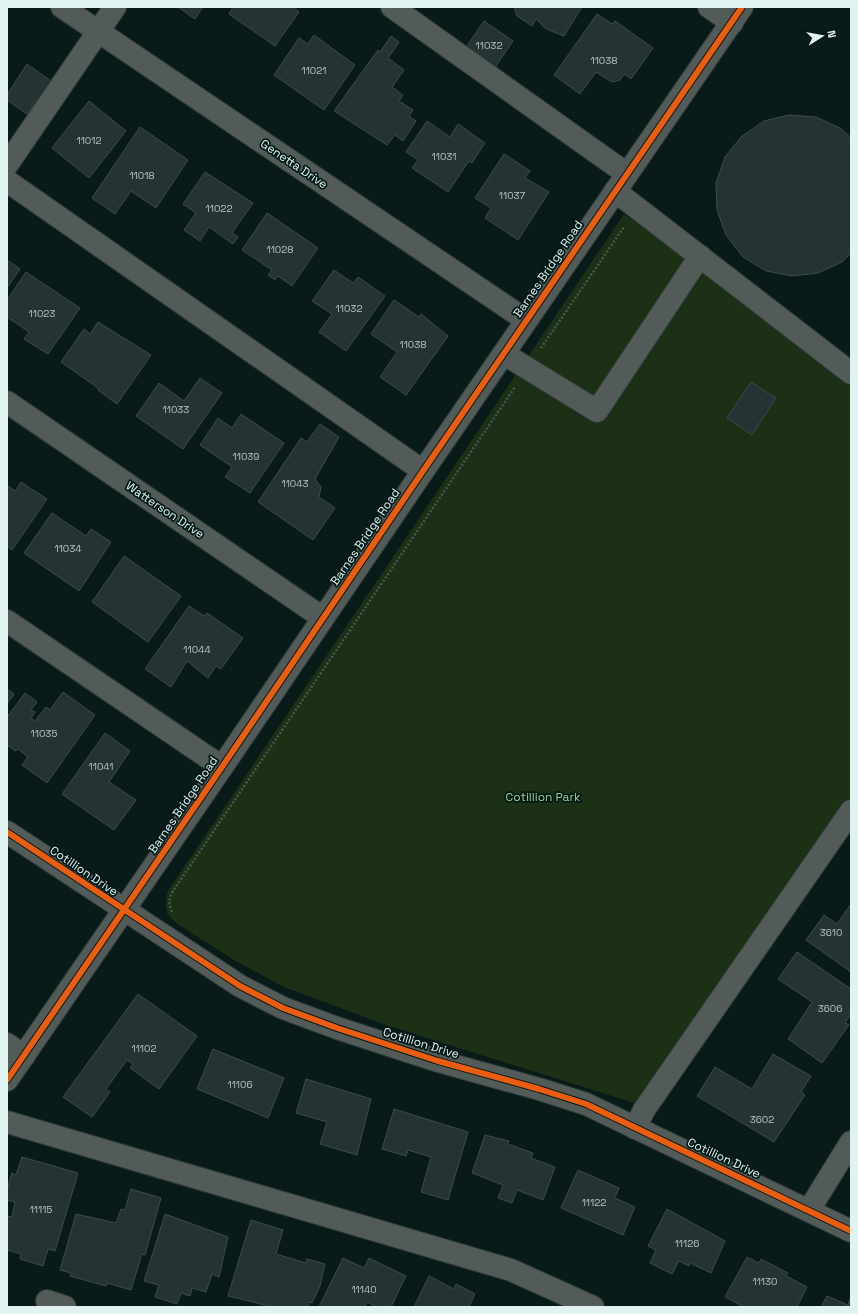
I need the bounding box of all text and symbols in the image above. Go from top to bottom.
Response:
north arrow [802,16,842,56]
text: N [824,29,839,39]
house number: 11032 [476,39,502,52]
house number: 11038 [590,54,618,67]
house number: 11021 [302,64,326,77]
house number: 11012 [77,134,101,147]
street label: Genetta Drive [257,136,331,192]
house number: 11031 [432,150,456,163]
house number: 11018 [129,169,155,182]
house number: 11037 [499,189,526,202]
house number: 11022 [206,202,232,215]
street label: Barnes Bridge Road [510,217,586,321]
house number: 11028 [266,243,294,256]
house number: 11032 [336,302,362,315]
house number: 11023 [29,307,55,320]
house number: 11038 [399,338,427,351]
house number: 11033 [163,403,189,416]
house number: 11039 [233,450,259,463]
house number: 11043 [281,477,309,490]
street label: Watterson Drive [123,478,207,542]
street label: Barnes Bridge Road [327,485,403,589]
house number: 11034 [54,542,82,555]
house number: 11044 [183,643,211,656]
house number: 11035 [31,727,57,740]
street label: Barnes Bridge Road [145,753,221,857]
house number: 11041 [89,760,113,773]
park label: Cotillion Park [506,789,581,805]
street label: Cotillion Drive [47,842,121,900]
house number: 3610 [820,926,842,939]
house number: 3606 [818,1002,842,1015]
street label: Cotillion Drive [381,1024,461,1062]
house number: 11102 [132,1042,156,1055]
house number: 11106 [227,1078,253,1091]
house number: 3602 [750,1113,774,1126]
street label: Cotillion Drive [685,1134,763,1182]
house number: 11122 [582,1196,606,1209]
house number: 11115 [30,1203,52,1216]
house number: 11126 [675,1237,699,1250]
house number: 11130 [753,1275,778,1288]
house number: 11140 [351,1283,377,1296]

